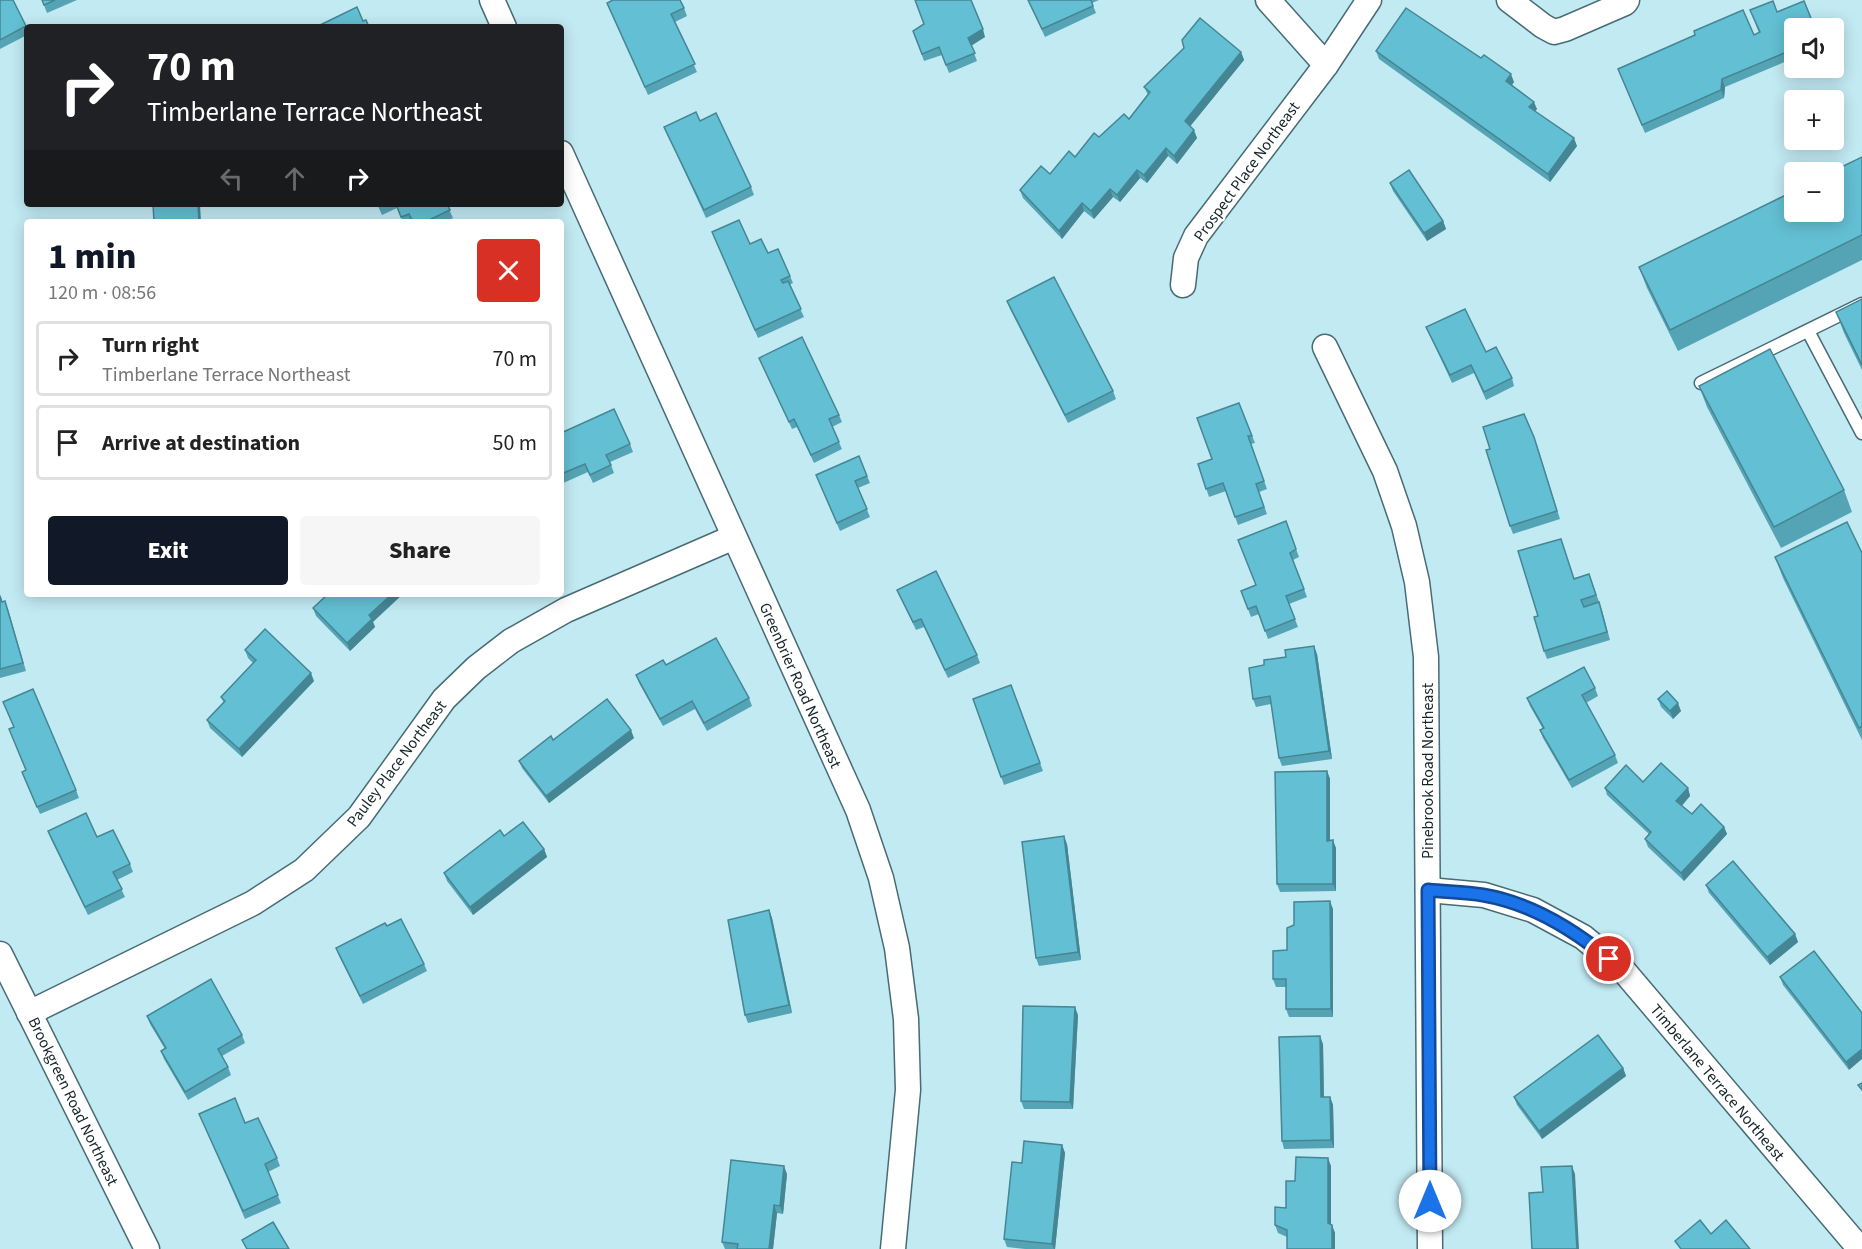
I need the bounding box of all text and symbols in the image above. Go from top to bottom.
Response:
map controls [1784,18,1844,222]
button: sound [1784,18,1844,78]
text: 70 m [147,37,236,97]
icon: right [48,48,126,126]
button: + [1784,90,1844,150]
text: Timberlane Terrace Northeast [147,93,482,132]
street label: Prospect Place Northeast [1189,97,1305,246]
icon: left [215,162,248,195]
icon: ahead [278,162,311,195]
icon: right [341,162,374,195]
button: − [1784,162,1844,222]
text: 1 min [48,231,136,282]
button: close [477,239,540,302]
text: 120 m · 08:56 [48,279,156,307]
text: Turn right [102,329,199,361]
icon: right [51,342,84,375]
text: 70 m [492,343,537,375]
text: Timberlane Terrace Northeast [102,361,350,389]
icon: arrive [51,426,84,459]
text: Arrive at destination [102,427,300,459]
text: 50 m [492,427,537,459]
button: Exit [48,516,288,585]
button: Share [300,516,540,585]
street label: Greenbrier Road Northeast [754,599,847,772]
street label: Pinebrook Road Northeast [1417,682,1439,859]
street label: Pauley Place Northeast [342,695,452,832]
pin [1583,933,1634,984]
icon: arrive [1592,942,1625,975]
street label: Timberlane Terrace Northeast [1645,999,1790,1166]
street label: Brookgreen Road Northeast [23,1013,124,1190]
position arrow [1398,1169,1462,1233]

